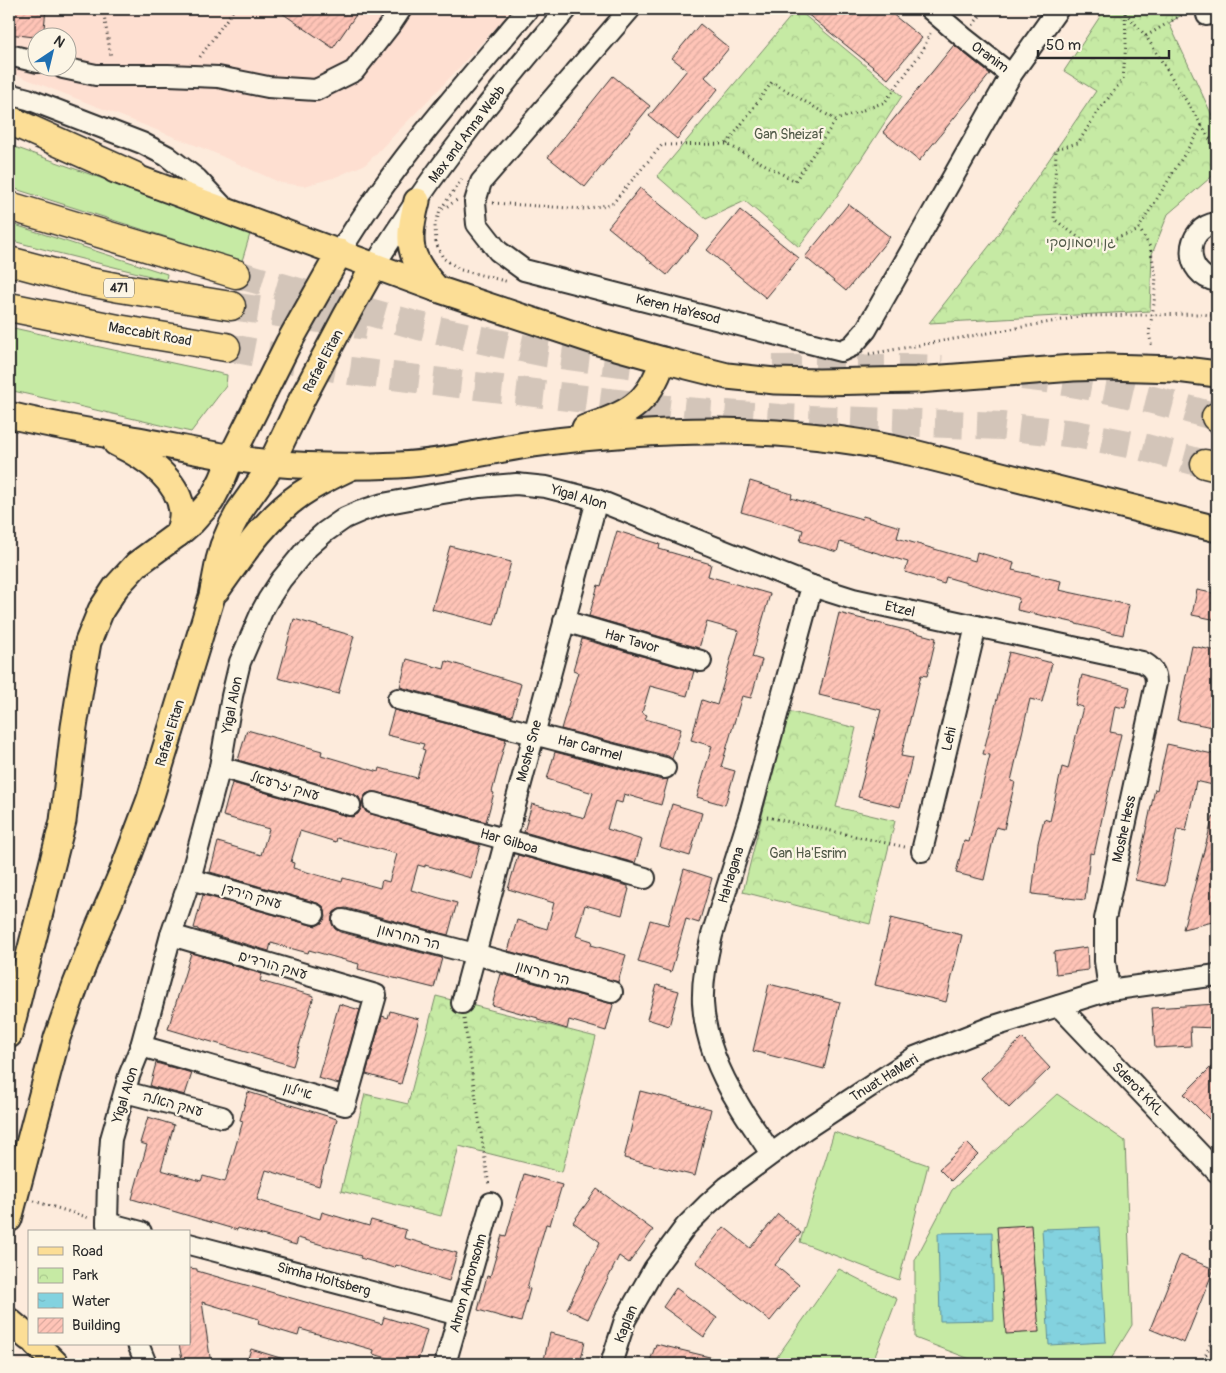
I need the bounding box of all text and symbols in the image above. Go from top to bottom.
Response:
north arrow [28,28,78,78]
scale bar [1038,28,1170,60]
text: N [50,32,68,51]
text: 50 m [1046,36,1081,55]
street label: Oranim [968,38,1012,76]
street label: Max and Anna Webb [425,82,509,186]
park label: Gan Sheizaf [754,126,824,143]
park label: גן ויסמונסקי [1046,234,1116,251]
road number: 471 [104,278,134,298]
street label: Keren HaYesod [634,290,722,328]
street label: Maccabit Road [107,318,193,350]
street label: Rafael Eitan [299,327,347,395]
street label: Yigal Alon [548,481,609,513]
street label: Etzel [883,597,917,621]
street label: Har Tavor [603,625,661,657]
street label: Yigal Alon [218,675,246,736]
street label: Rafael Eitan [152,697,188,768]
street label: Moshe Sne [513,718,545,784]
street label: Lehi [938,725,960,753]
street label: Har Carmel [556,731,624,765]
street label: עמק יזרעאל [248,768,322,804]
street label: Moshe Hess [1109,793,1140,864]
street label: Har Gilboa [478,825,540,857]
street label: HaHagana [714,845,748,905]
park label: Gan Ha'Esrim [769,845,847,862]
street label: עמק הירדן [220,879,284,913]
street label: הר החרמון [376,920,442,954]
street label: עמק הורדים [237,947,309,983]
street label: הר חרמון [514,957,572,989]
street label: Tnuat HaMeri [847,1050,922,1106]
street label: Sderot KKL [1108,1059,1168,1119]
street label: Yigal Alon [108,1065,142,1126]
street label: איילון [282,1079,314,1103]
street label: עמק האלה [141,1088,205,1120]
legend [28,1230,190,1346]
street label: Ahron Ahronsohn [446,1231,490,1335]
text: Road [72,1242,103,1261]
street label: Simha Holtsberg [275,1258,373,1300]
text: Park [72,1266,99,1285]
text: Water [72,1292,111,1311]
street label: Kaplan [611,1303,641,1345]
text: Building [72,1316,120,1335]

